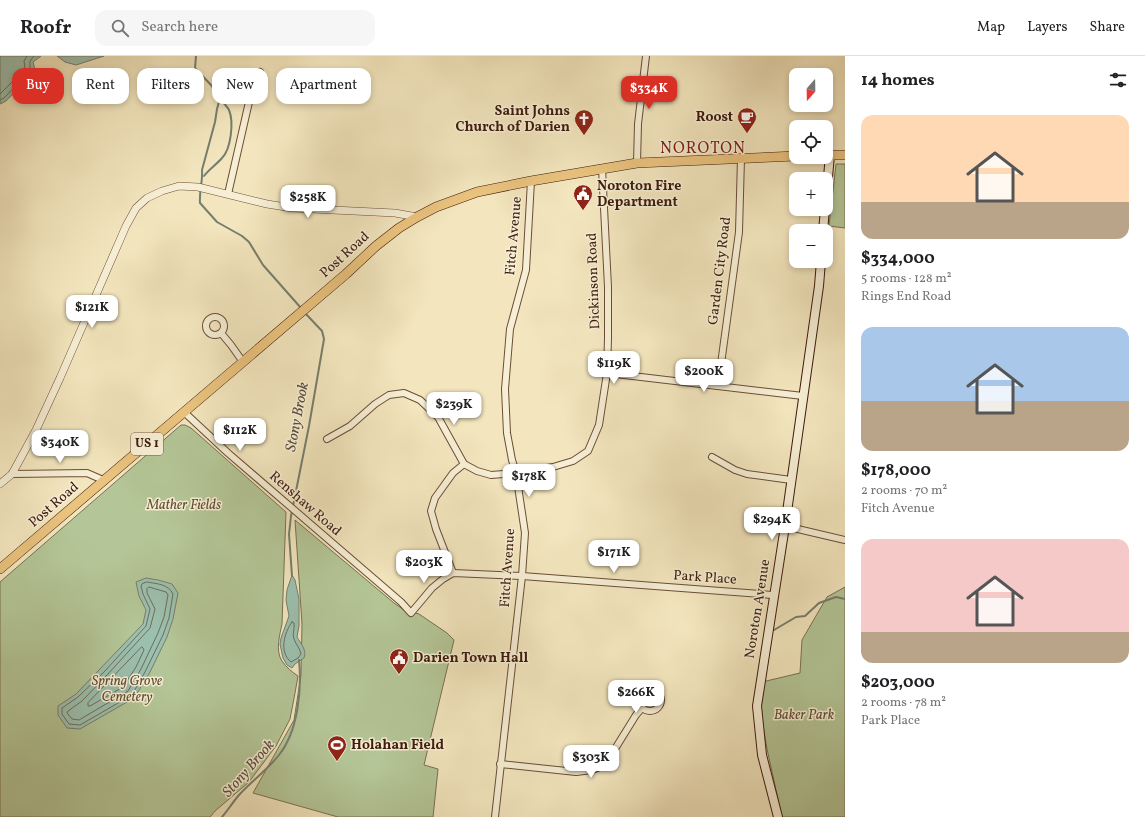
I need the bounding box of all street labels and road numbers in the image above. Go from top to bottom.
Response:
street label: Fitch Avenue [501,195,527,276]
street label: Garden City Road [704,216,736,326]
street label: Post Road [316,228,374,282]
street label: Dickinson Road [583,232,605,330]
road number: US 1 [131,433,163,455]
street label: Renshaw Road [265,467,345,541]
street label: Post Road [25,478,83,532]
street label: Fitch Avenue [496,527,520,608]
street label: Noroton Avenue [741,558,775,660]
street label: Park Place [673,566,738,590]

